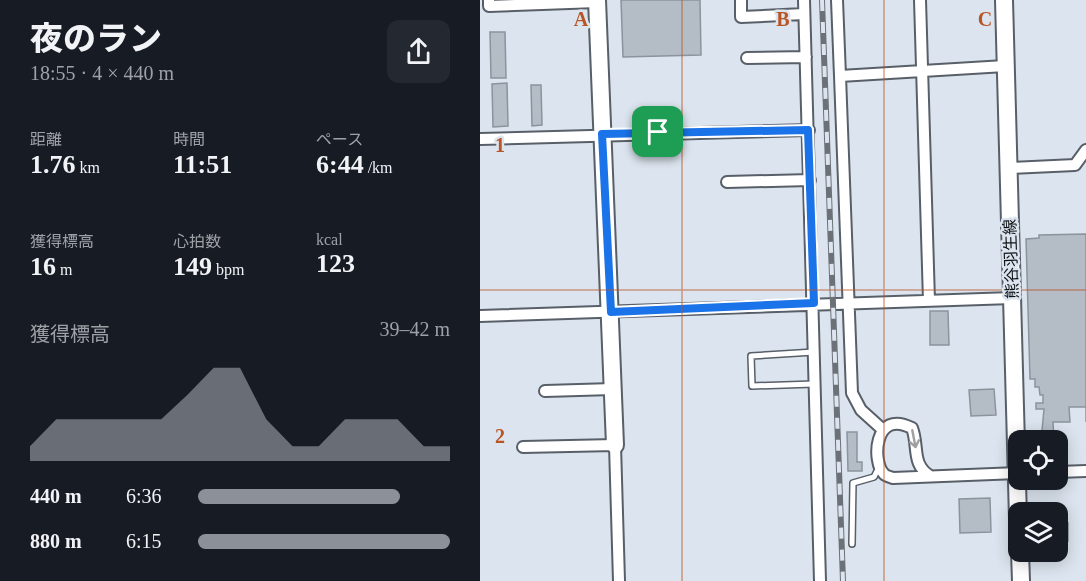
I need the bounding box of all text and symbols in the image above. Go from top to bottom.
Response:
text: A [574,8,589,30]
text: B [776,8,790,30]
text: C [978,8,992,30]
button: share [387,20,450,83]
text: 夜のラン [30,21,162,57]
text: 18:55 · 4 × 440 m [30,62,174,84]
pin [632,106,683,157]
icon: arrive [641,115,674,148]
text: 距離 [30,131,62,148]
text: 時間 [173,131,205,148]
text: ペース [316,131,363,148]
text: 1 [495,134,505,156]
text: 1.76 [30,150,76,179]
text: 11:51 [173,150,232,179]
text: 6:44 [316,150,364,179]
text: km [76,159,100,176]
text: /km [364,159,393,176]
street label: 熊谷羽生線 [1001,219,1021,299]
text: kcal [316,231,343,248]
text: 獲得標高 [30,233,94,250]
text: 心拍数 [173,233,221,250]
text: 123 [316,249,355,278]
text: 16 [30,252,56,281]
text: 149 [173,252,212,281]
text: m [56,261,72,278]
text: bpm [212,261,244,278]
text: 39–42 m [379,318,450,340]
text: 獲得標高 [30,323,110,345]
text: 2 [495,425,505,447]
one-way arrow [909,429,920,448]
map controls [1008,430,1068,562]
button: locate [1008,430,1068,490]
text: 440 m [30,485,82,507]
text: 6:36 [126,485,162,507]
button: layers [1008,502,1068,562]
text: 880 m [30,530,82,552]
text: 6:15 [126,530,162,552]

